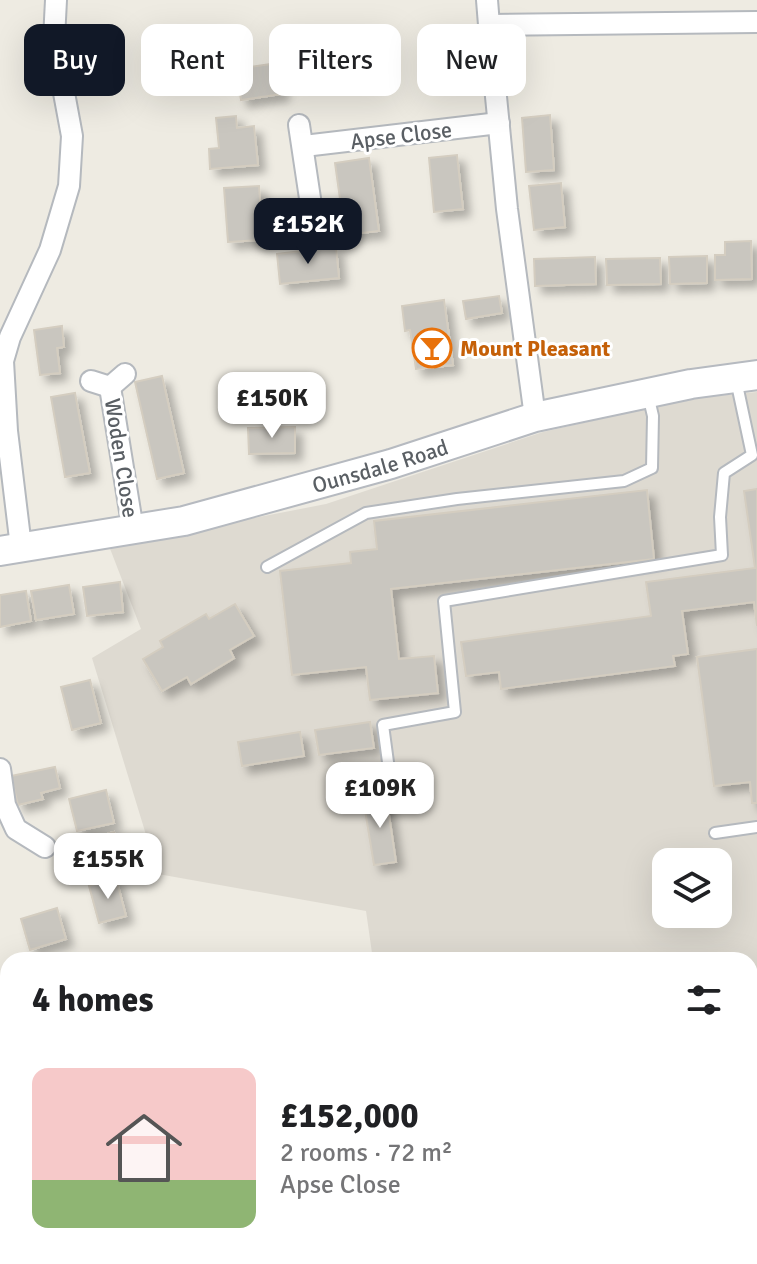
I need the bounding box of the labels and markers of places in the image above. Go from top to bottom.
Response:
pin: £152K [252,198,364,266]
bar icon: Mount Pleasant [411,327,453,369]
place label: Mount Pleasant [460,335,610,362]
pin: £150K [216,372,328,440]
pin: £109K [324,762,436,830]
pin: £155K [52,833,164,901]

